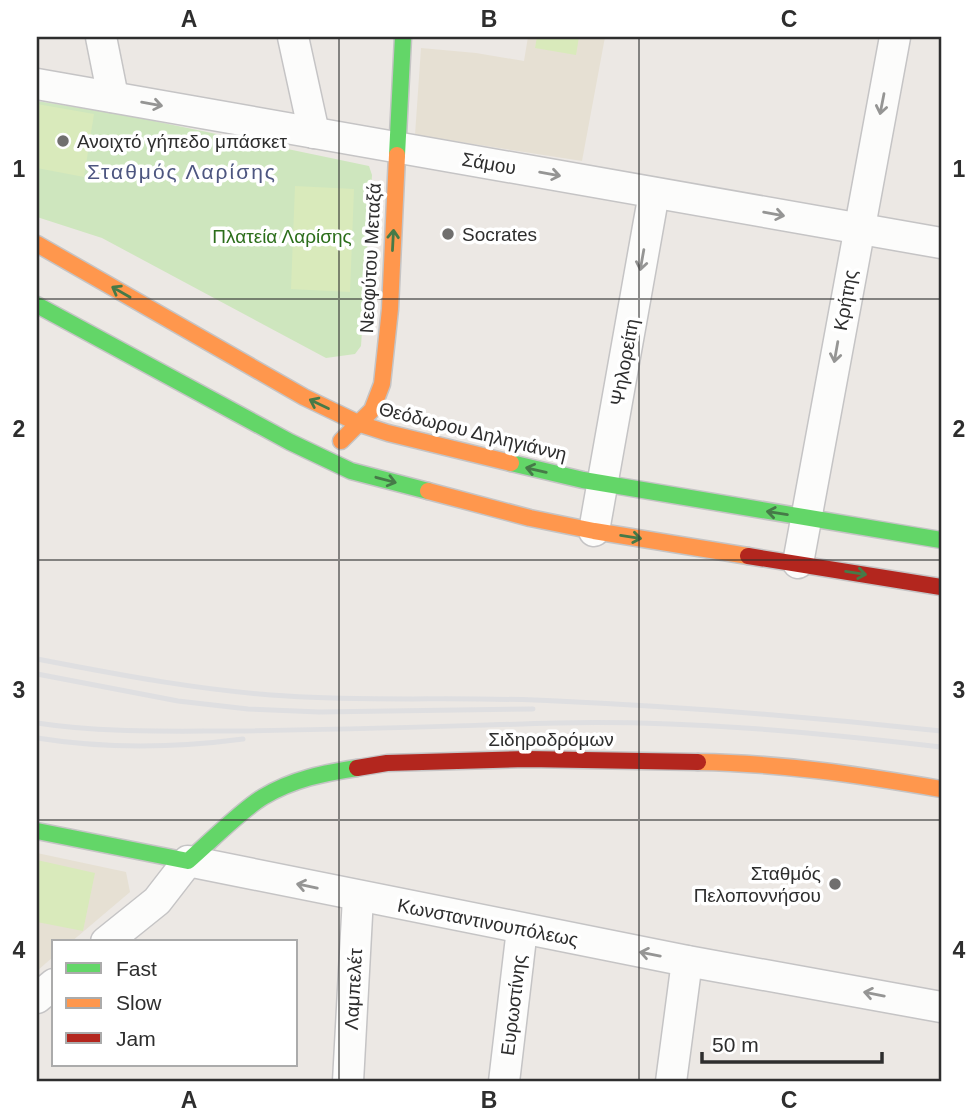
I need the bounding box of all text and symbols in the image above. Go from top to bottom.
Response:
text: A [181,6,197,32]
text: B [481,6,497,32]
text: C [781,6,797,32]
one-way arrow [875,92,888,115]
one-way arrow [140,98,163,112]
place label: Ανοιχτό γήπεδο μπάσκετ [77,131,287,152]
marker: Ανοιχτό γήπεδο μπάσκετ [55,133,71,149]
street label: Σάμου [460,148,518,179]
text: 1 [13,156,26,182]
text: 1 [953,156,966,182]
district label: Σταθμός Λαρίσης [87,160,277,183]
one-way arrow [538,168,561,181]
street label: Νεοφύτου Μεταξά [356,182,385,334]
one-way arrow [762,208,785,221]
place label: Socrates [462,224,537,245]
park label: Πλατεία Λαρίσης [212,226,352,247]
marker: Socrates [440,226,456,242]
one-way arrow [387,230,400,252]
one-way arrow [635,248,648,271]
street label: Κρήτης [830,268,861,332]
one-way arrow [112,285,132,299]
street label: Ψηλορείτη [607,317,642,407]
one-way arrow [829,340,842,362]
one-way arrow [309,397,330,411]
street label: Θεόδωρου Δηληγιάννη [377,398,569,465]
text: 2 [13,416,25,442]
text: 2 [953,416,965,442]
one-way arrow [525,462,548,476]
one-way arrow [374,474,397,487]
one-way arrow [766,506,789,519]
one-way arrow [619,531,642,544]
one-way arrow [844,567,867,580]
text: 3 [13,677,25,703]
text: 3 [953,677,965,703]
street label: Σιδηροδρόμων [488,729,614,750]
place label: Σταθμός Πελοποννήσου [694,863,821,906]
marker: Σταθμός Πελοποννήσου [827,876,843,892]
one-way arrow [296,879,319,893]
street label: Κωνσταντινουπόλεως [396,895,580,950]
text: 4 [13,937,26,963]
text: 4 [953,937,966,963]
legend [52,940,298,1066]
street label: Λαμπελέτ [341,947,366,1030]
one-way arrow [639,947,662,960]
street label: Ευρωστίνης [497,953,530,1057]
text: Fast [116,957,157,980]
one-way arrow [863,987,886,1001]
text: Slow [116,991,162,1014]
scale bar [702,1021,882,1065]
text: Jam [116,1027,156,1050]
text: 50 m [712,1033,759,1056]
text: A [181,1087,197,1113]
text: B [481,1087,497,1113]
text: C [781,1087,797,1113]

